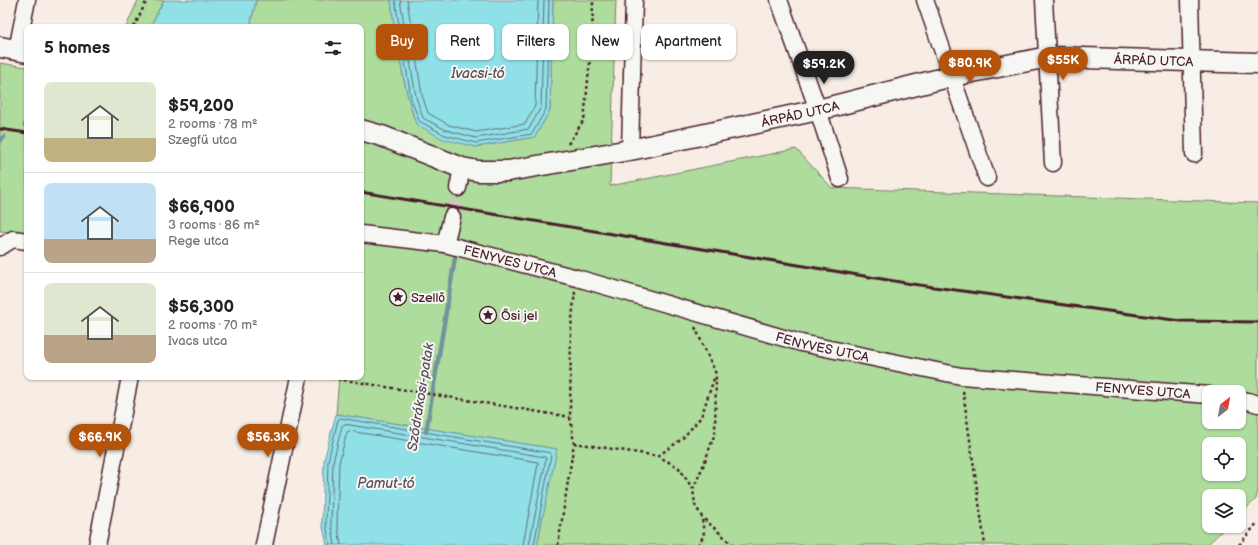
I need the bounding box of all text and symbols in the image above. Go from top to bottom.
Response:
chip: Buy [376,24,428,60]
chip: Rent [436,24,494,60]
chip: Filters [502,24,569,60]
chip: New [577,24,633,60]
chip: Apartment [641,24,736,60]
icon: filters [322,37,344,59]
text: 5 homes [44,38,110,58]
pin: $55K [1039,47,1087,81]
pin: $80.9K [937,50,1003,84]
pin: $59.2K [791,51,857,85]
street label: ÁRPÁD UTCA [1114,51,1193,70]
text: $55K [1047,52,1079,68]
text: $80.9K [948,55,992,71]
text: $59.2K [802,56,846,72]
water label: Ivacsi-tó [450,65,505,82]
text: $59,200 [168,96,234,116]
icon: home [76,98,124,146]
street label: ÁRPÁD UTCA [760,98,841,131]
text: 2 rooms · 78 m² [168,116,258,132]
text: Szegfű utca [168,132,237,148]
text: $66,900 [168,197,235,217]
icon: home [76,199,124,247]
text: 3 rooms · 86 m² [168,217,260,233]
text: Rege utca [168,233,229,249]
street label: FENYVES UTCA [462,242,558,281]
place icon: Szellő [388,287,408,307]
place label: Szellő [411,290,446,306]
text: $56,300 [168,297,234,317]
icon: home [76,299,124,347]
place icon: Ősi jel [478,305,498,325]
place label: Ősi jel [501,308,537,324]
text: 2 rooms · 70 m² [168,317,258,333]
street label: FENYVES UTCA [774,329,871,366]
text: Ivacs utca [168,333,227,349]
water label: Sződrákosi-patak [404,341,438,452]
street label: FENYVES UTCA [1095,379,1191,403]
north arrow [1202,385,1246,429]
map controls [1202,385,1246,533]
pin: $66.9K [67,424,133,458]
pin: $56.3K [235,424,301,458]
text: $66.9K [78,429,122,445]
text: $56.3K [246,429,290,445]
button: locate [1202,437,1246,481]
water label: Pamut-tó [357,475,415,492]
button: layers [1202,489,1246,533]

